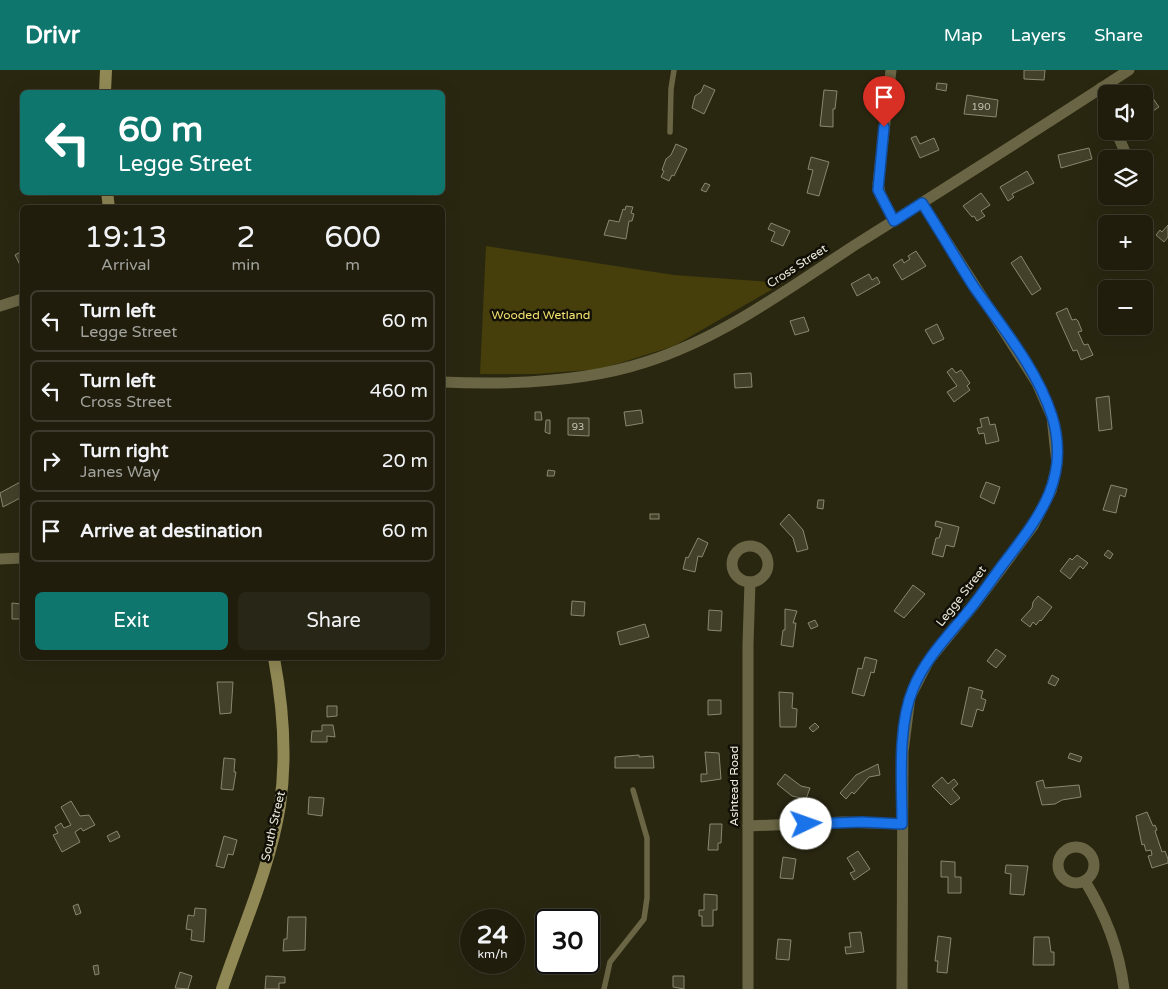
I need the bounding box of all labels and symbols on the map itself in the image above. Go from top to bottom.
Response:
pin [863,76,905,127]
house number: 190 [972,101,990,113]
street label: Cross Street [764,241,830,291]
park label: Wooded Wetland [492,308,590,322]
house number: 93 [572,421,584,433]
street label: Legge Street [933,563,989,629]
street label: Ashtead Road [727,746,741,826]
street label: South Street [258,789,288,862]
position arrow [779,797,831,849]
speed limit sign: 30 [535,909,600,974]

